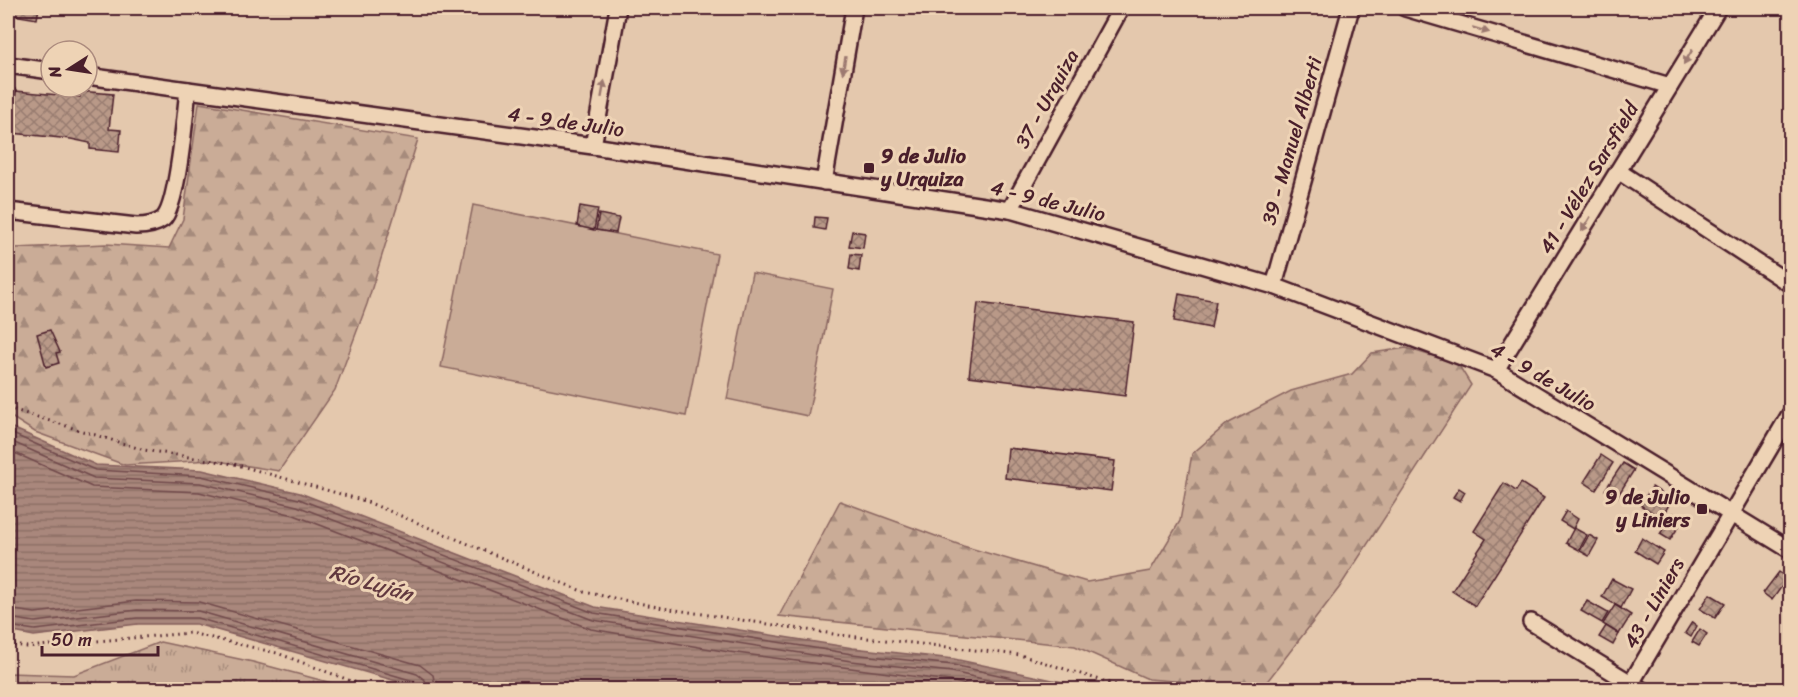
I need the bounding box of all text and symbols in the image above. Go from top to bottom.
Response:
one-way arrow [1472,26,1490,35]
north arrow [39,39,99,99]
street label: 37 - Urquiza [1005,43,1089,155]
one-way arrow [1682,49,1693,65]
street label: 39 - Manuel Alberti [1251,52,1333,229]
one-way arrow [839,56,848,75]
text: N [39,63,70,81]
one-way arrow [599,79,608,98]
street label: 41 - Vélez Sarsfield [1530,94,1649,261]
street label: 4 - 9 de Julio [506,97,626,147]
place label: 9 de Julio y Urquiza [880,139,967,197]
marker: 9 de Julio y Urquiza [862,161,876,175]
street label: 4 - 9 de Julio [987,170,1109,232]
one-way arrow [1580,216,1591,232]
street label: 4 - 9 de Julio [1484,333,1602,421]
place label: 9 de Julio y Liniers [1605,480,1691,538]
marker: 9 de Julio y Liniers [1695,502,1709,516]
street label: 43 - Liniers [1614,550,1695,655]
water label: Río Luján [325,553,419,614]
scale bar [42,619,158,657]
text: 50 m [51,624,92,656]

